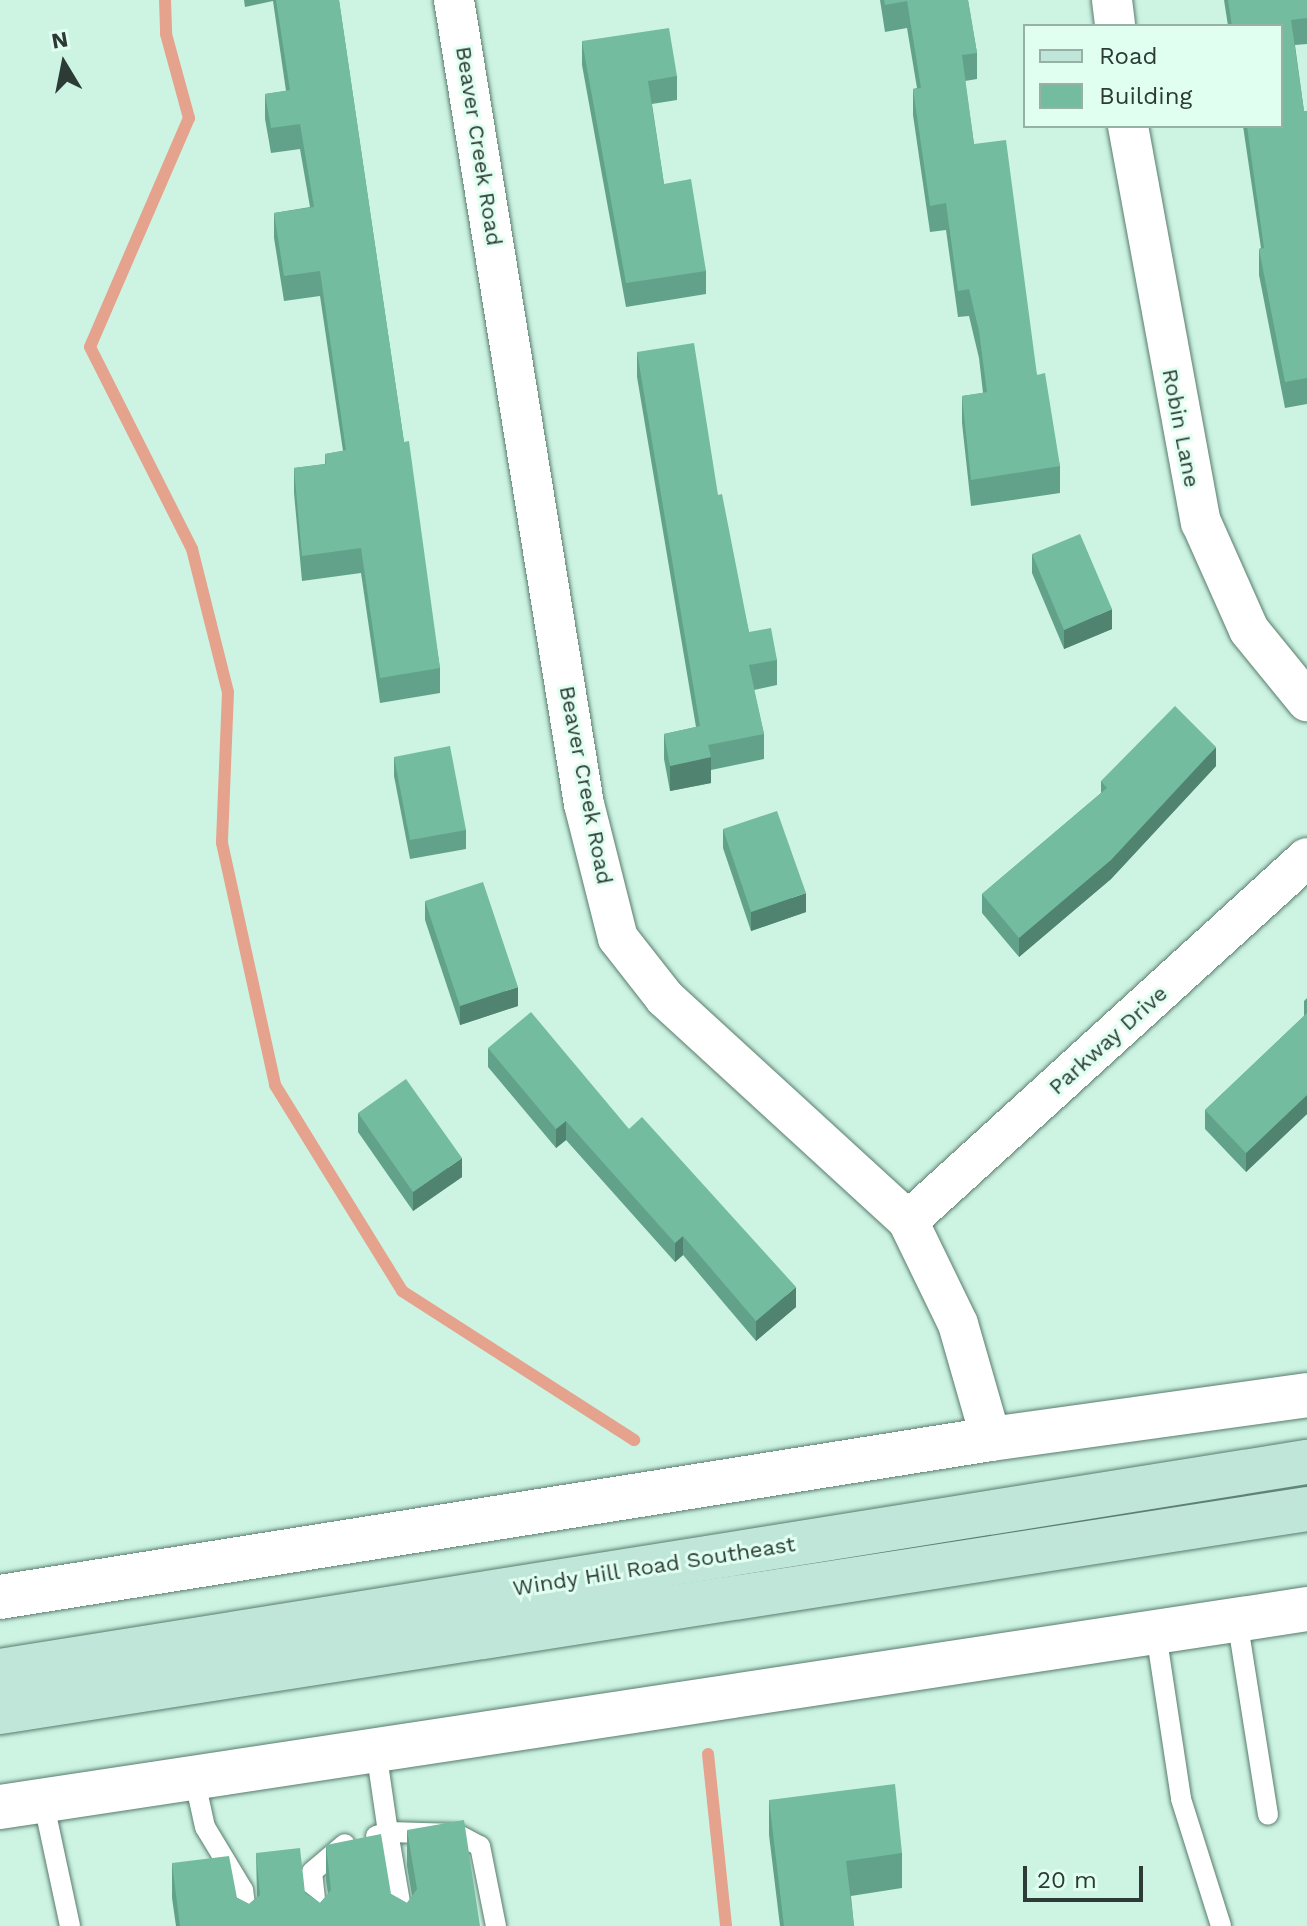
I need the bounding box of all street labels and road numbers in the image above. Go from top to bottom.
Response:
street label: Beaver Creek Road [450,44,508,248]
street label: Robin Lane [1157,367,1205,489]
street label: Beaver Creek Road [554,683,618,887]
street label: Parkway Drive [1043,980,1173,1100]
street label: Windy Hill Road Southeast [510,1531,798,1601]

